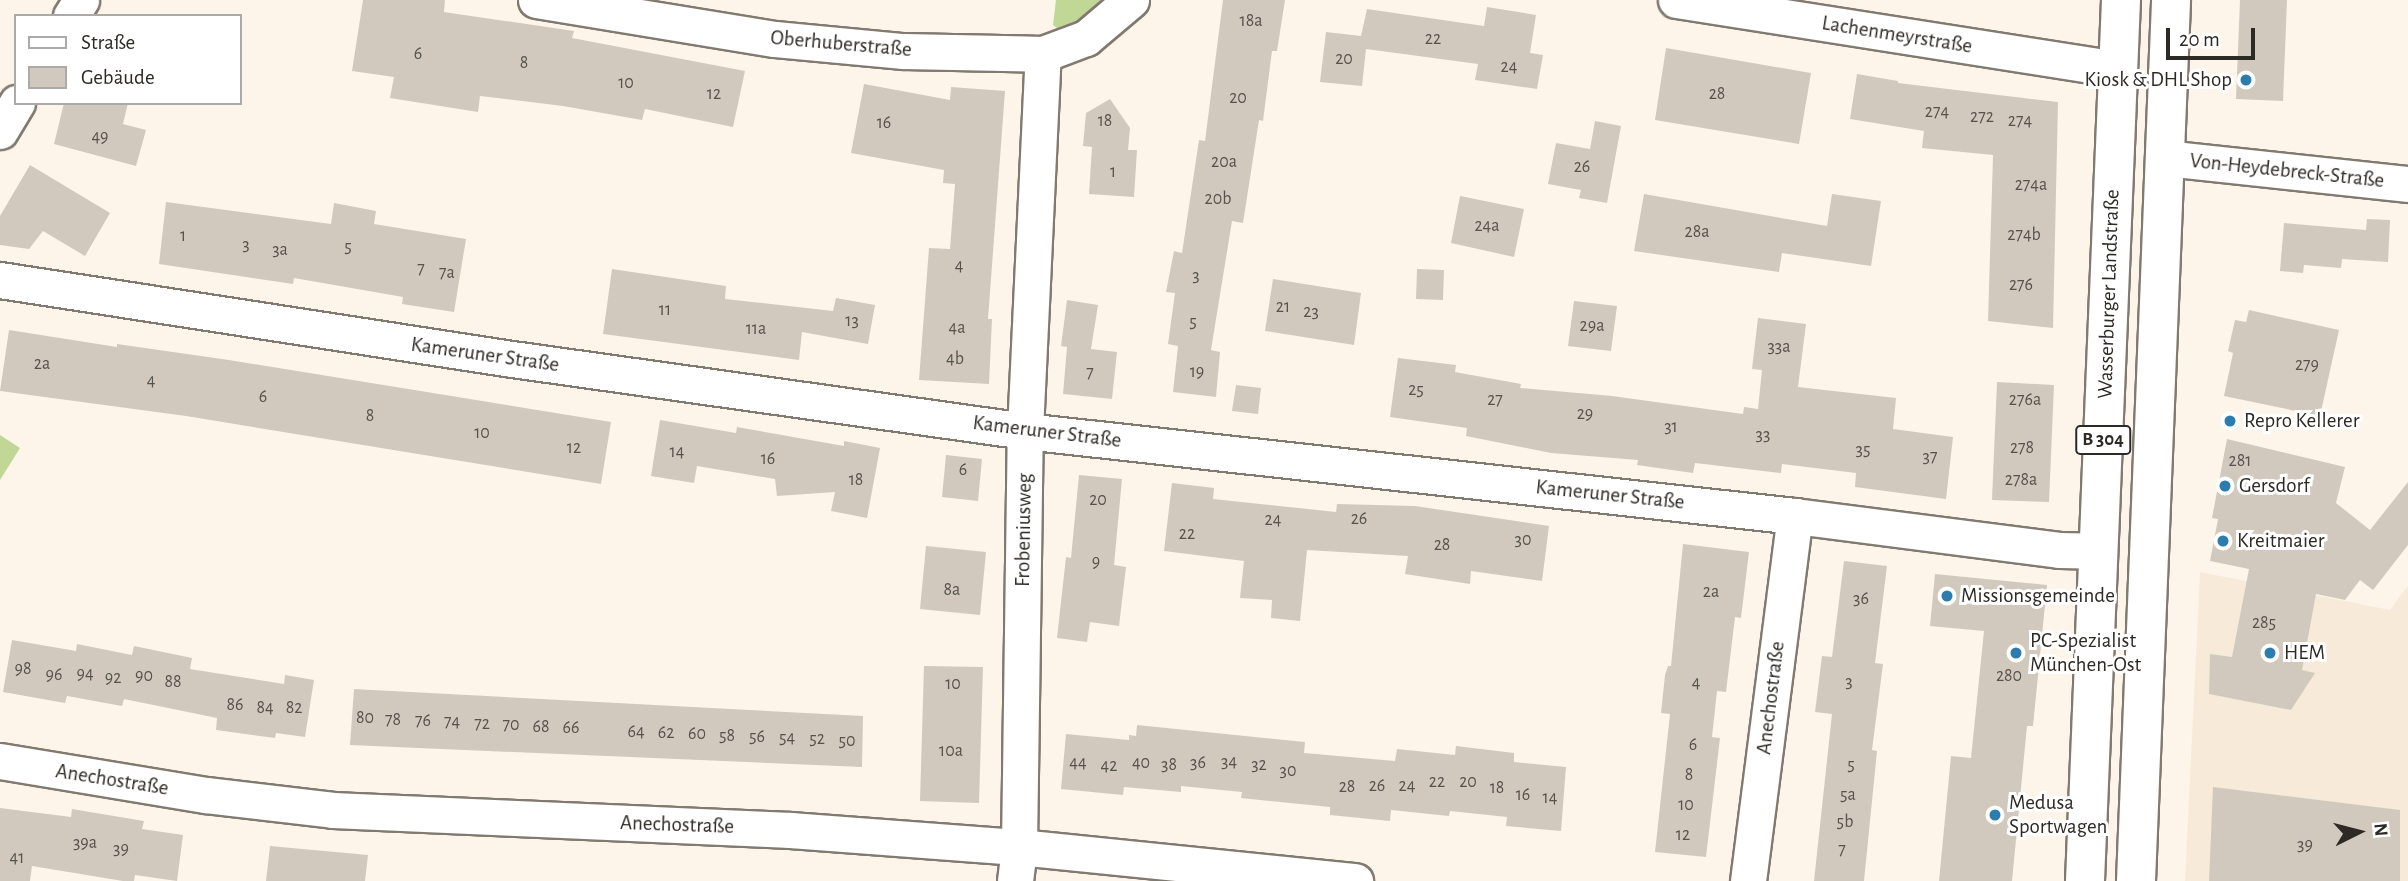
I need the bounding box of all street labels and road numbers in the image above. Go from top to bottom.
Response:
street label: Lachenmeyrstraße [1820,11,1974,59]
street label: Oberhuberstraße [769,25,913,63]
street label: Von-Heydebreck-Straße [2189,148,2385,194]
street label: Wasserburger Landstraße [2093,189,2125,399]
street label: Kameruner Straße [409,332,561,378]
street label: Kameruner Straße [971,410,1123,454]
road number: B 304 [2075,424,2131,456]
street label: Frobeniusweg [1010,473,1038,587]
street label: Kameruner Straße [1534,475,1686,515]
street label: Anechostraße [1752,640,1790,756]
street label: Anechostraße [54,759,170,801]
street label: Anechostraße [620,810,734,840]

